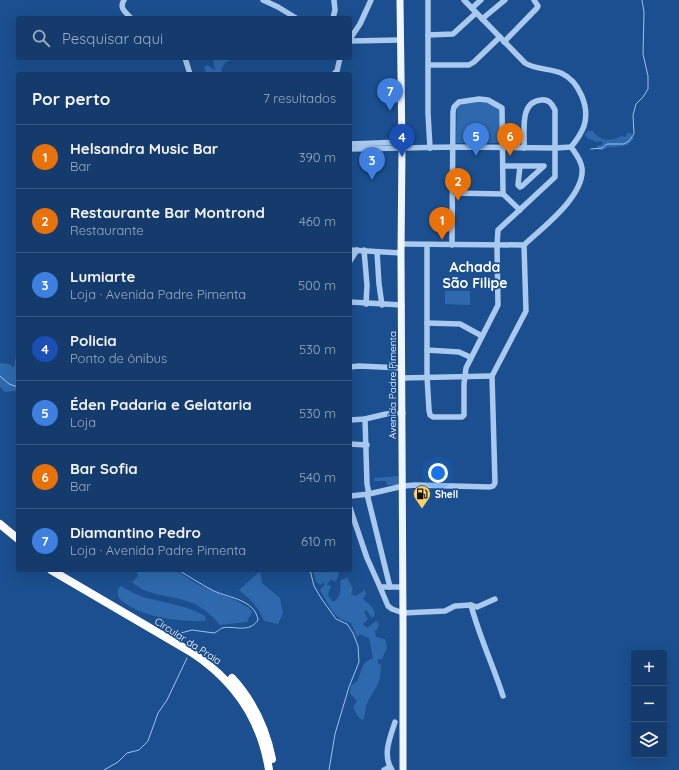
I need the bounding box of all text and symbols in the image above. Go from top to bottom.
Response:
search box [16,16,352,60]
icon: search [30,27,52,49]
text: Pesquisar aqui [62,29,163,48]
pin: 7 [377,78,403,111]
text: Por perto [32,88,110,109]
text: 7 resultados [263,90,336,106]
pin: 5 [463,123,489,156]
pin: 6 [497,123,523,156]
pin: 4 [389,124,415,157]
text: Helsandra Music Bar [70,139,218,158]
pin: 3 [359,147,385,180]
text: 1 [42,149,48,165]
text: 390 m [299,149,336,165]
text: Bar [70,158,91,174]
pin: 2 [445,168,471,201]
text: Restaurante Bar Montrond [70,203,265,222]
pin: 1 [429,207,455,240]
text: 2 [41,213,49,229]
text: 460 m [299,213,336,229]
text: Restaurante [70,222,144,238]
district label: Achada São Filipe [442,258,508,292]
text: Lumiarte [70,267,135,286]
text: 3 [42,277,48,293]
text: 500 m [298,277,336,293]
text: Loja · Avenida Padre Pimenta [70,286,246,302]
text: Policia [70,331,117,350]
street label: Avenida Padre Pimenta [386,331,399,439]
text: 4 [41,341,49,357]
text: 530 m [299,341,336,357]
text: Ponto de ônibus [70,350,167,366]
text: Éden Padaria e Gelataria [70,395,252,414]
text: 5 [41,405,49,421]
text: 530 m [299,405,336,421]
text: Loja [70,414,96,430]
text: Bar Sofia [70,459,138,478]
your location [428,463,448,483]
text: 6 [41,469,49,485]
text: 540 m [299,469,336,485]
text: Bar [70,478,91,494]
fuel station icon: Shell [412,484,432,509]
place label: Shell [435,488,458,501]
text: Diamantino Pedro [70,523,201,542]
text: 7 [41,533,49,549]
text: 610 m [301,533,336,549]
text: Loja · Avenida Padre Pimenta [70,542,246,558]
street label: Circular da Praia [152,615,224,667]
map controls [631,650,667,758]
button: + [631,650,667,686]
button: − [631,686,667,722]
button: layers [631,722,667,758]

